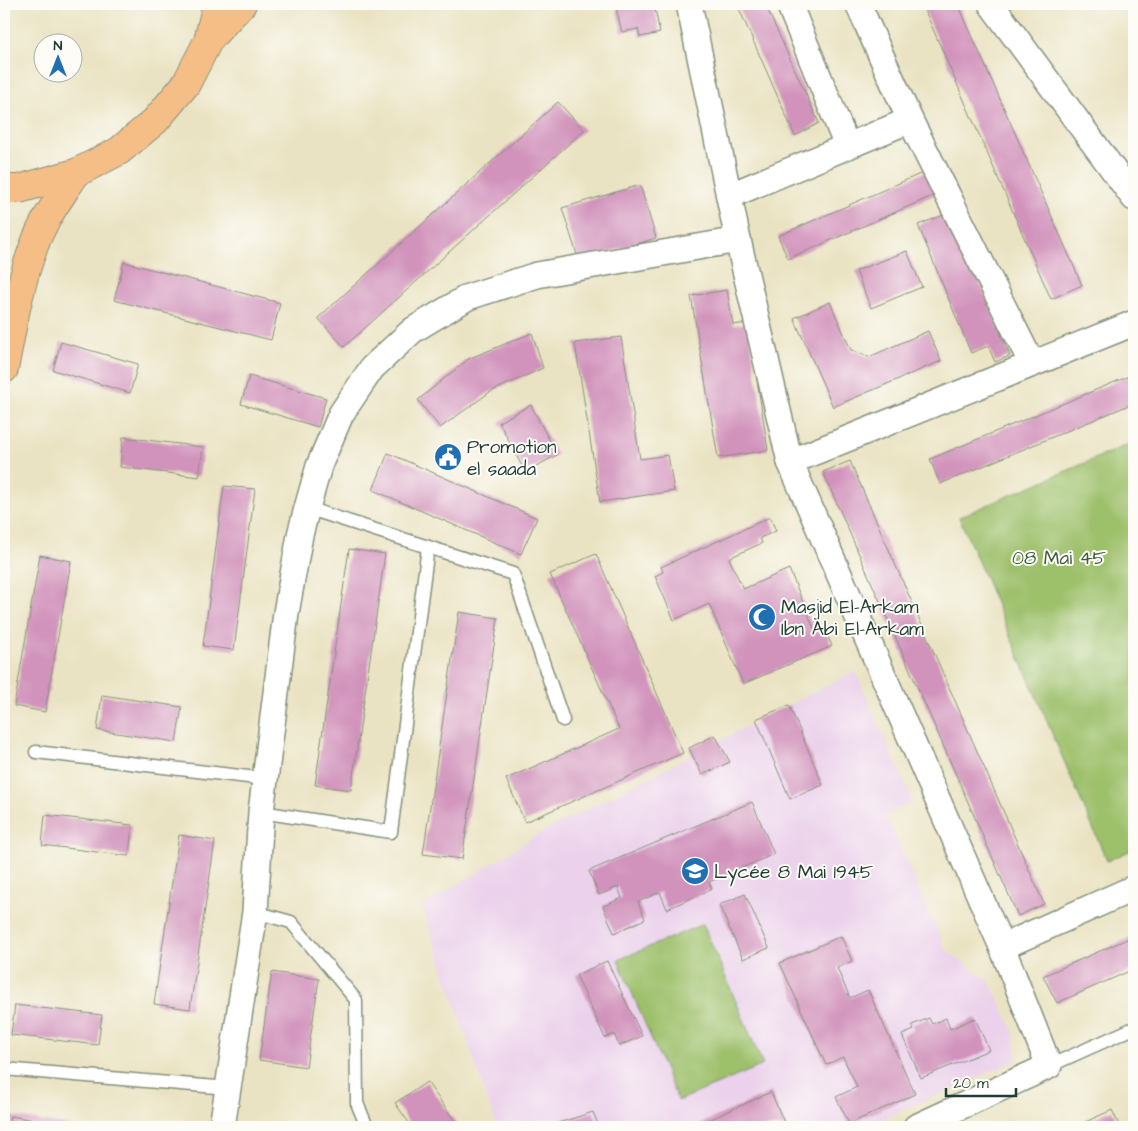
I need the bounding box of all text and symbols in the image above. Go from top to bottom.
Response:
north arrow [32,32,82,82]
text: N [54,36,63,56]
place label: Promotion el saada [467,434,557,483]
public building icon: Promotion el saada [433,442,463,472]
park label: 08 Mai 45 [1012,545,1107,572]
place label: Masjid El-Arkam Ibn Abi El-Arkam [781,594,924,643]
mosque icon: Masjid El-Arkam Ibn Abi El-Arkam [747,602,777,632]
school or university icon: Lycée 8 Mai 1945 [680,856,710,886]
place label: Lycée 8 Mai 1945 [714,859,874,887]
scale bar [946,1066,1016,1098]
text: 20 m [953,1073,989,1094]

